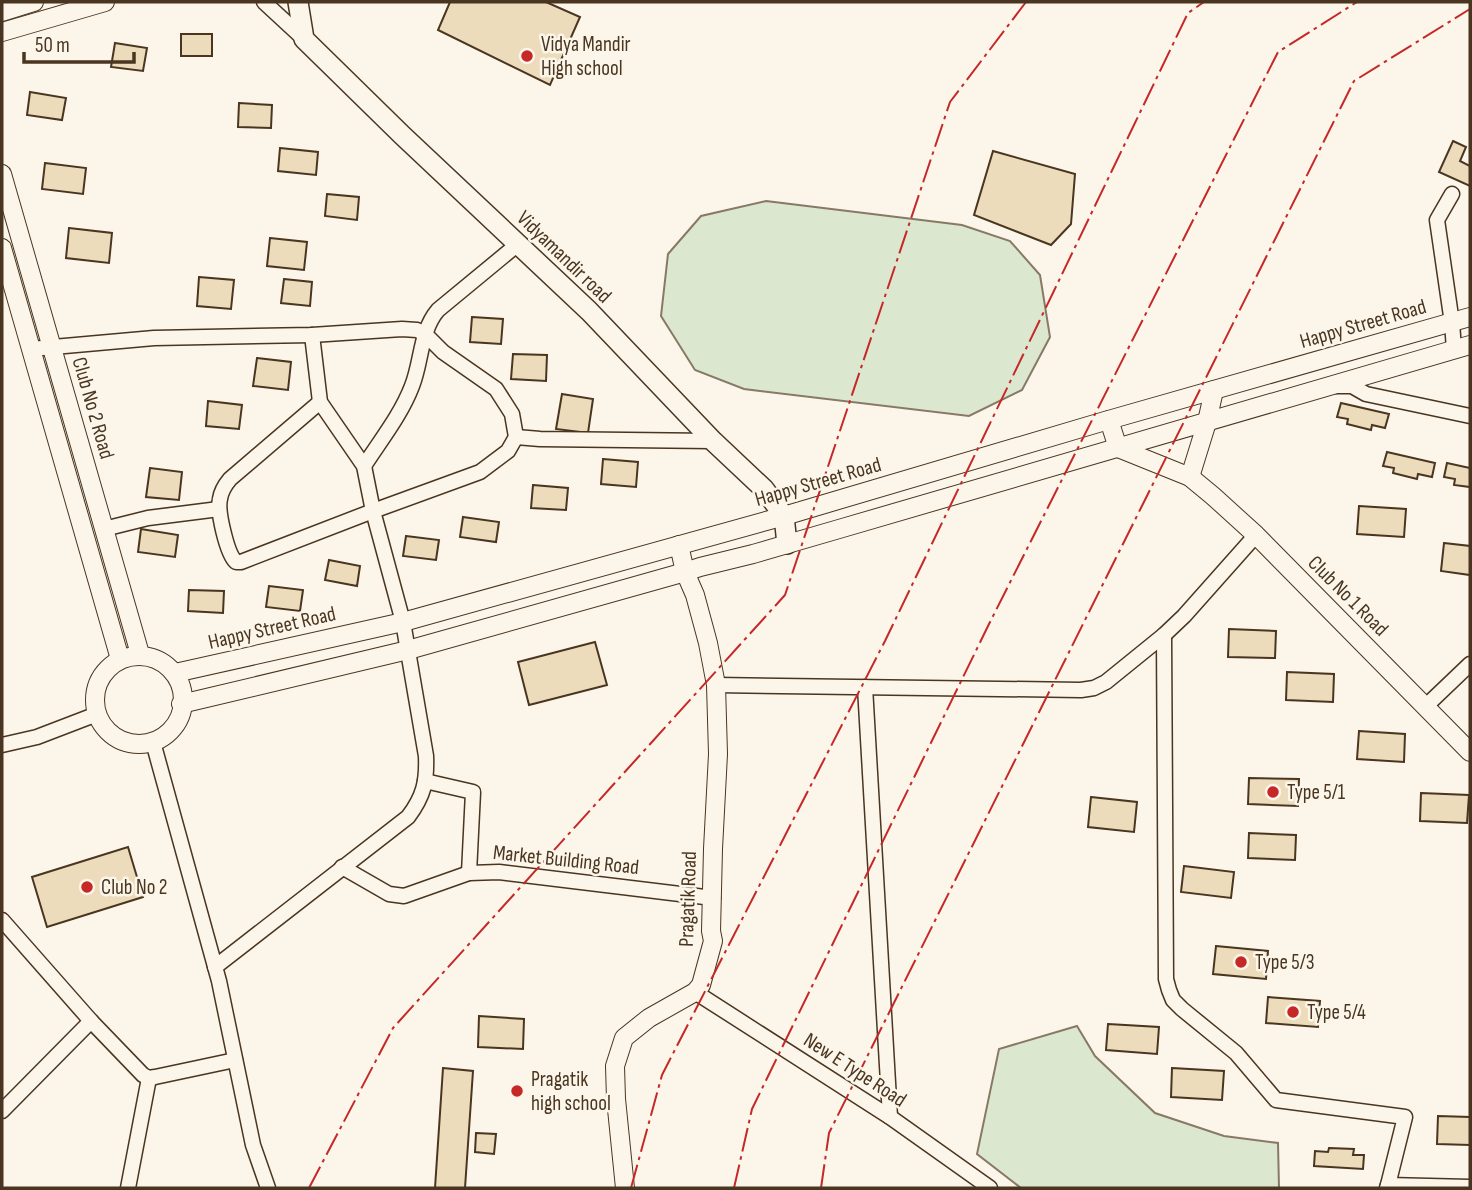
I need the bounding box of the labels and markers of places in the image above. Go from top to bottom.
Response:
place label: Vidya Mandir High school [541,32,631,81]
marker: Vidya Mandir High school [519,48,535,64]
place label: Type 5/1 [1287,780,1346,805]
marker: Type 5/1 [1265,784,1281,800]
place label: Club No 2 [101,875,167,900]
marker: Club No 2 [79,879,95,895]
place label: Type 5/3 [1255,950,1315,975]
marker: Type 5/3 [1233,954,1249,970]
place label: Type 5/4 [1307,1000,1366,1025]
marker: Type 5/4 [1285,1004,1301,1020]
place label: Pragatik high school [531,1067,611,1116]
marker: Pragatik high school [509,1083,525,1099]

